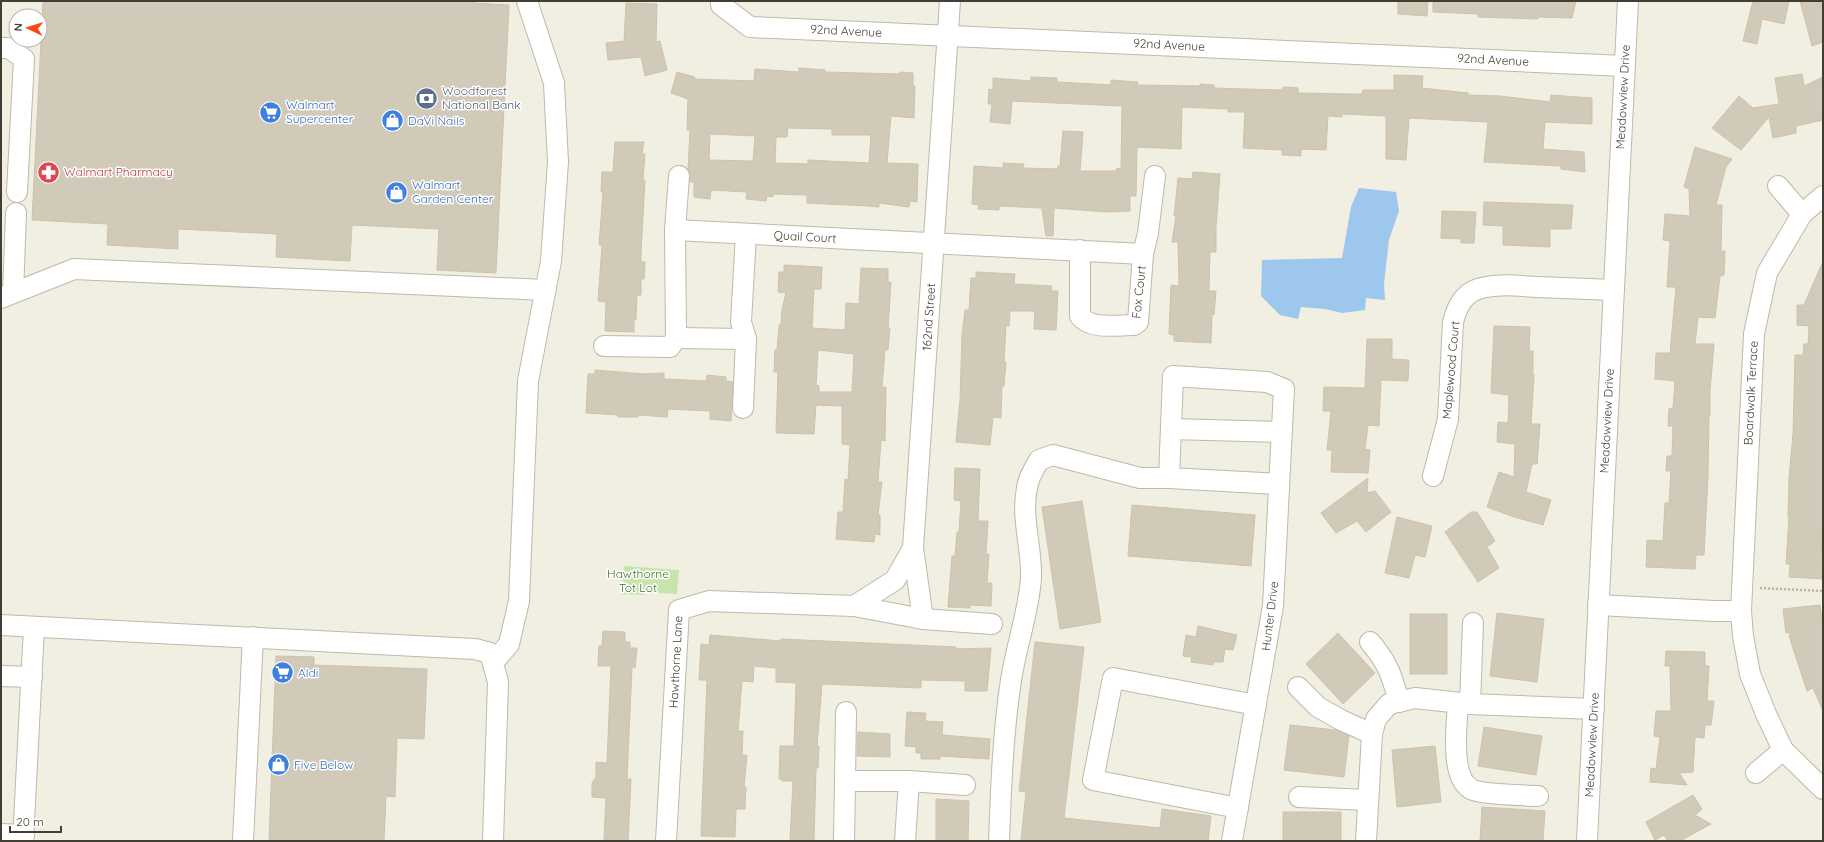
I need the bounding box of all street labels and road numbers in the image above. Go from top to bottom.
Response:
street label: 92nd Avenue [810,21,883,40]
street label: 92nd Avenue [1133,35,1206,54]
street label: Meadowview Drive [1612,44,1633,150]
street label: 92nd Avenue [1457,50,1530,69]
street label: Quail Court [773,227,837,246]
street label: Fox Court [1128,265,1149,319]
street label: 162nd Street [919,283,938,351]
street label: Maplewood Court [1439,320,1462,420]
street label: Boardwalk Terrace [1740,340,1761,446]
street label: Meadowview Drive [1596,368,1617,474]
street label: Hunter Drive [1258,580,1281,652]
street label: Hawthorne Lane [666,615,685,709]
street label: Meadowview Drive [1581,692,1602,798]

